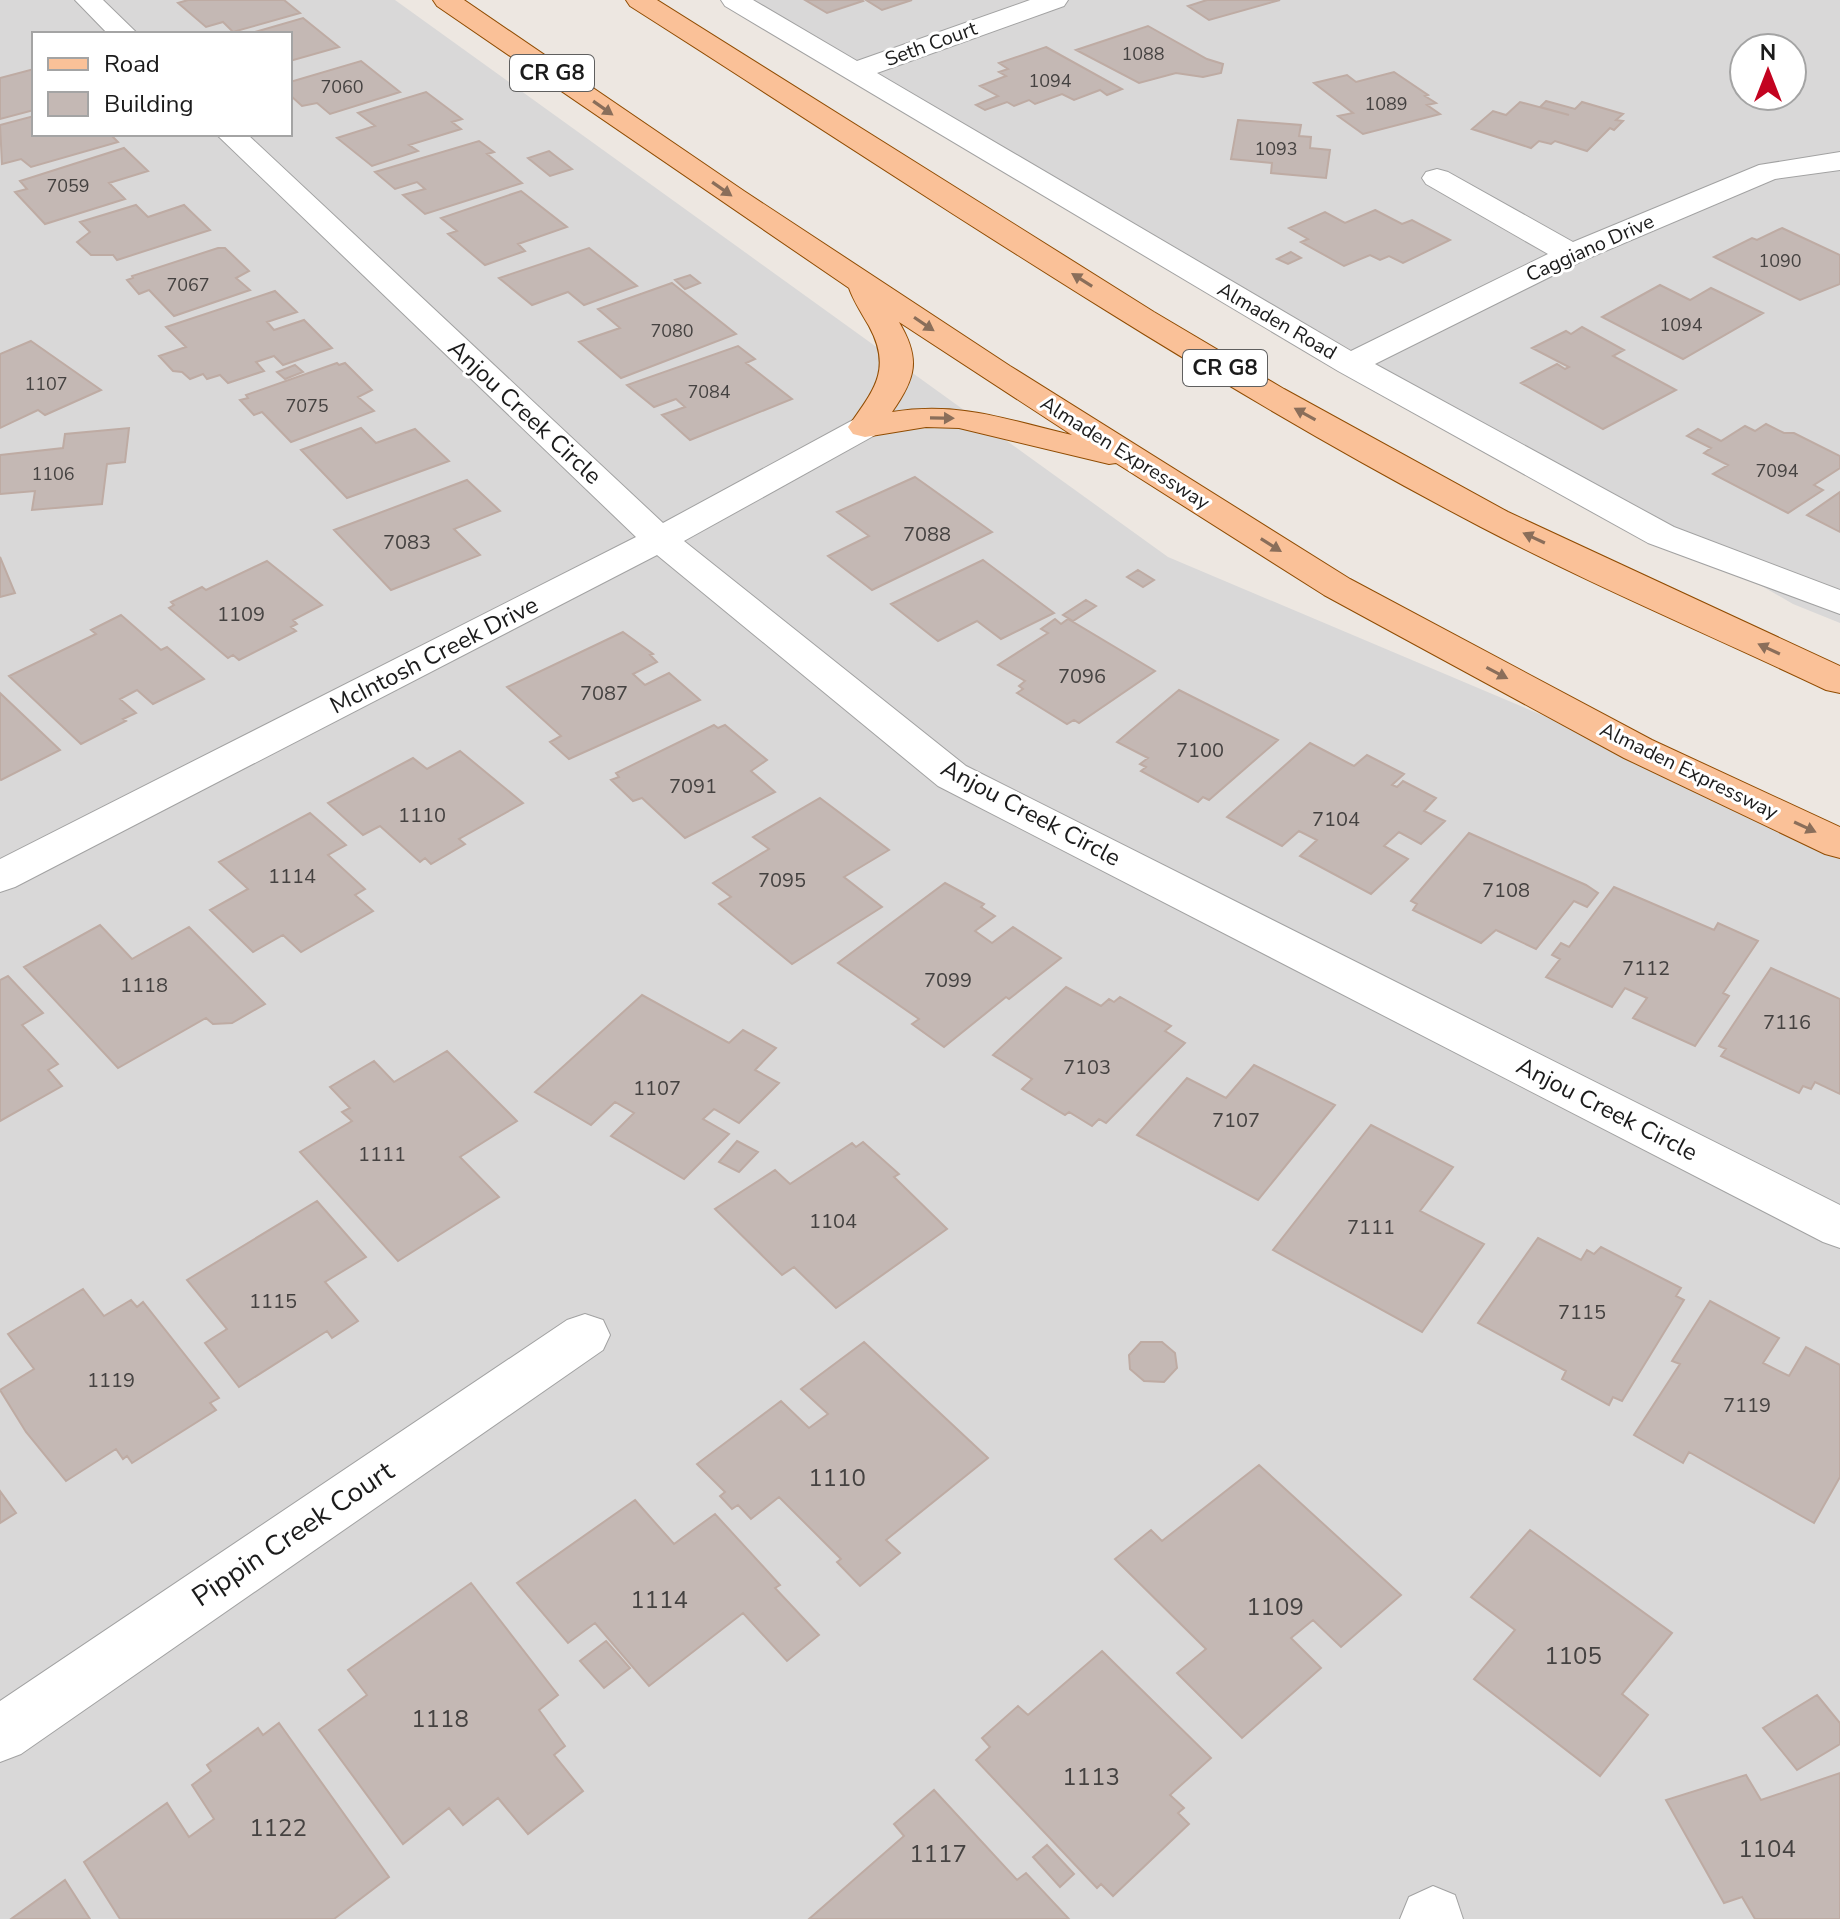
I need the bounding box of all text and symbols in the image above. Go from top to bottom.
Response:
street label: Seth Court [881,15,982,73]
legend [32,32,292,136]
north arrow [1728,32,1808,112]
text: N [1760,38,1776,68]
house number: 1088 [1121,42,1165,66]
text: Road [104,48,160,80]
road number: CR G8 [510,55,594,91]
house number: 1094 [1028,69,1072,93]
house number: 7060 [320,75,364,99]
text: Building [104,88,194,120]
house number: 1089 [1364,92,1408,116]
one-way arrow [592,100,613,115]
house number: 1093 [1254,137,1298,161]
house number: 7059 [46,174,90,198]
one-way arrow [711,182,732,197]
street label: Caggiano Drive [1522,208,1658,288]
house number: 1090 [1758,249,1802,273]
house number: 7067 [166,273,210,297]
one-way arrow [1071,274,1093,288]
street label: Almaden Road [1212,276,1342,366]
house number: 1094 [1659,313,1703,337]
one-way arrow [913,316,934,331]
house number: 7080 [650,319,694,343]
street label: Anjou Creek Circle [441,332,609,492]
road number: CR G8 [1183,350,1267,386]
house number: 1107 [24,372,68,396]
house number: 7084 [687,380,731,404]
street label: Almaden Expressway [1035,390,1215,516]
house number: 7075 [285,394,329,418]
one-way arrow [1294,407,1316,421]
one-way arrow [930,411,955,424]
house number: 7094 [1755,459,1799,483]
house number: 1106 [31,462,75,486]
house number: 7088 [903,521,951,548]
house number: 7083 [383,529,431,556]
one-way arrow [1522,531,1545,545]
one-way arrow [1260,538,1282,552]
street label: McIntosh Creek Drive [324,589,544,721]
house number: 1109 [217,601,265,628]
one-way arrow [1757,642,1780,656]
house number: 7096 [1058,663,1106,690]
one-way arrow [1486,666,1509,680]
house number: 7087 [580,680,628,707]
street label: Almaden Expressway [1595,716,1783,826]
house number: 7100 [1176,737,1224,764]
street label: Anjou Creek Circle [936,752,1126,874]
house number: 7091 [669,773,717,800]
house number: 1110 [398,802,446,829]
house number: 7104 [1312,806,1360,833]
one-way arrow [1793,820,1816,834]
house number: 1114 [268,863,316,890]
house number: 7095 [758,867,806,894]
house number: 7108 [1482,877,1530,904]
house number: 7112 [1622,955,1670,982]
house number: 7099 [924,967,972,994]
house number: 1118 [120,972,168,999]
house number: 7116 [1763,1009,1811,1036]
street label: Anjou Creek Circle [1511,1050,1703,1168]
house number: 7103 [1063,1054,1111,1081]
house number: 1107 [633,1075,681,1102]
house number: 7107 [1212,1107,1260,1134]
house number: 1111 [358,1141,406,1168]
house number: 1104 [809,1208,857,1235]
house number: 7111 [1347,1214,1395,1241]
house number: 1115 [249,1288,297,1315]
house number: 7115 [1558,1299,1606,1326]
house number: 1119 [87,1367,135,1394]
house number: 7119 [1723,1392,1771,1419]
street label: Pippin Creek Court [185,1452,402,1616]
house number: 1110 [808,1462,866,1494]
house number: 1114 [630,1584,688,1616]
house number: 1109 [1246,1591,1304,1623]
house number: 1105 [1544,1640,1602,1672]
house number: 1118 [411,1703,469,1735]
house number: 1113 [1062,1761,1120,1793]
house number: 1122 [249,1812,307,1844]
house number: 1104 [1738,1833,1796,1865]
house number: 1117 [909,1838,967,1870]

